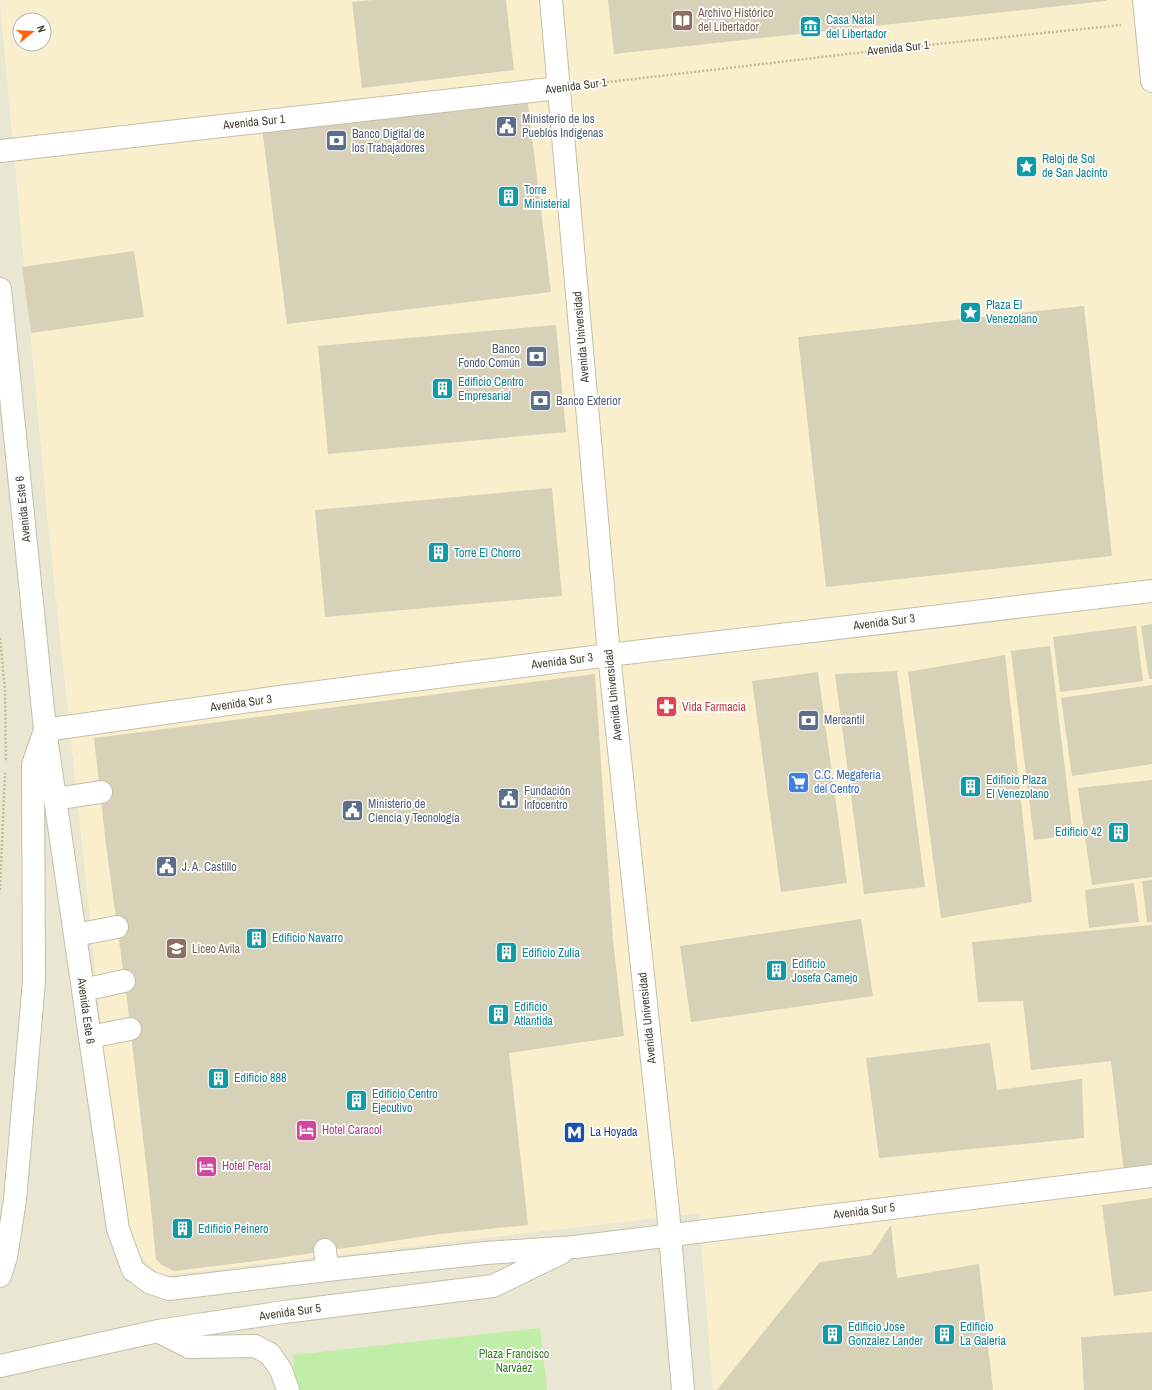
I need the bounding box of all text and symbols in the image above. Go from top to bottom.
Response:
place label: Archivo Histórico del Libertador [697,5,773,35]
library icon: Archivo Histórico del Libertador [669,7,695,33]
north arrow [12,12,52,52]
place label: Casa Natal del Libertador [826,12,887,42]
museum icon: Casa Natal del Libertador [797,14,823,40]
text: N [34,24,49,34]
street label: Avenida Sur 1 [865,37,930,59]
street label: Avenida Sur 1 [543,74,608,98]
street label: Avenida Sur 1 [221,111,286,133]
place label: Ministerio de los Pueblos Indígenas [522,111,604,141]
public building icon: Ministerio de los Pueblos Indígenas [494,113,520,139]
place label: Banco Digital de los Trabajadores [352,126,425,156]
bank icon: Banco Digital de los Trabajadores [323,128,349,154]
place label: Reloj de Sol de San Jacinto [1042,151,1108,181]
place icon: Reloj de Sol de San Jacinto [1013,153,1039,179]
place label: Torre Ministerial [524,182,570,212]
building icon: Torre Ministerial [496,184,522,210]
street label: Avenida Universidad [569,291,593,384]
place label: Plaza El Venezolano [986,297,1037,327]
place icon: Plaza El Venezolano [958,299,984,325]
place label: Banco Fondo Común [458,341,520,371]
bank icon: Banco Fondo Común [523,343,549,369]
place label: Edificio Centro Empresarial [458,374,524,404]
building icon: Edificio Centro Empresarial [429,376,455,402]
bank icon: Banco Exterior [528,388,554,414]
place label: Banco Exterior [556,393,622,409]
street label: Avenida Este 6 [12,475,35,544]
building icon: Torre El Chorro [425,540,451,566]
place label: Torre El Chorro [454,545,521,561]
street label: Avenida Sur 3 [851,610,916,634]
street label: Avenida Sur 3 [529,649,594,673]
street label: Avenida Universidad [600,649,626,742]
street label: Avenida Sur 3 [208,691,273,715]
pharmacy icon: Vida Farmacia [653,694,679,720]
place label: Vida Farmacia [682,699,746,715]
bank icon: Mercantil [795,707,821,733]
place label: Mercantil [824,712,864,728]
place label: C.C. Megaferia del Centro [814,767,881,797]
supermarket icon: C.C. Megaferia del Centro [786,769,812,795]
place label: Edificio Plaza El Venezolano [986,772,1049,802]
building icon: Edificio Plaza El Venezolano [958,774,984,800]
place label: Fundación Infocentro [524,783,571,813]
public building icon: Fundación Infocentro [496,785,522,811]
place label: Ministerio de Ciencia y Tecnología [368,796,460,826]
public building icon: Ministerio de Ciencia y Tecnología [340,798,366,824]
building icon: Edificio 42 [1105,819,1131,845]
place label: Edificio 42 [1055,824,1102,840]
public building icon: J. A. Castillo [154,854,180,880]
place label: J. A. Castillo [182,859,237,875]
building icon: Edificio Navarro [244,925,270,951]
place label: Edificio Navarro [272,930,343,946]
school or university icon: Liceo Avila [164,936,190,962]
building icon: Edificio Zulia [493,940,519,966]
place label: Liceo Avila [192,941,241,957]
place label: Edificio Zulia [522,945,581,961]
place label: Edificio Josefa Camejo [792,956,858,986]
building icon: Edificio Josefa Camejo [763,958,789,984]
street label: Avenida Universidad [634,972,660,1065]
street label: Avenida Este 6 [73,976,99,1045]
place label: Edificio Atlantida [513,999,553,1029]
building icon: Edificio Atlantida [485,1001,511,1027]
building icon: Edificio 888 [206,1065,232,1091]
place label: Edificio 888 [234,1070,287,1086]
place label: Edificio Centro Ejecutivo [372,1086,438,1116]
building icon: Edificio Centro Ejecutivo [343,1088,369,1114]
hotel icon: Hotel Caracol [294,1117,320,1143]
metro station icon: La Hoyada [561,1119,587,1145]
place label: Hotel Caracol [322,1122,382,1138]
place label: La Hoyada [590,1124,638,1140]
hotel icon: Hotel Peral [193,1153,219,1179]
place label: Hotel Peral [222,1158,271,1174]
street label: Avenida Sur 5 [831,1199,896,1223]
building icon: Edificio Peinero [169,1216,195,1242]
place label: Edificio Peinero [198,1221,269,1237]
street label: Avenida Sur 5 [257,1300,322,1324]
place label: Edificio Jose Gonzalez Lander [848,1319,924,1349]
place label: Edificio La Galeria [960,1319,1006,1349]
building icon: Edificio Jose Gonzalez Lander [819,1321,845,1347]
building icon: Edificio La Galeria [932,1321,958,1347]
park label: Plaza Francisco Narváez [479,1346,549,1376]

